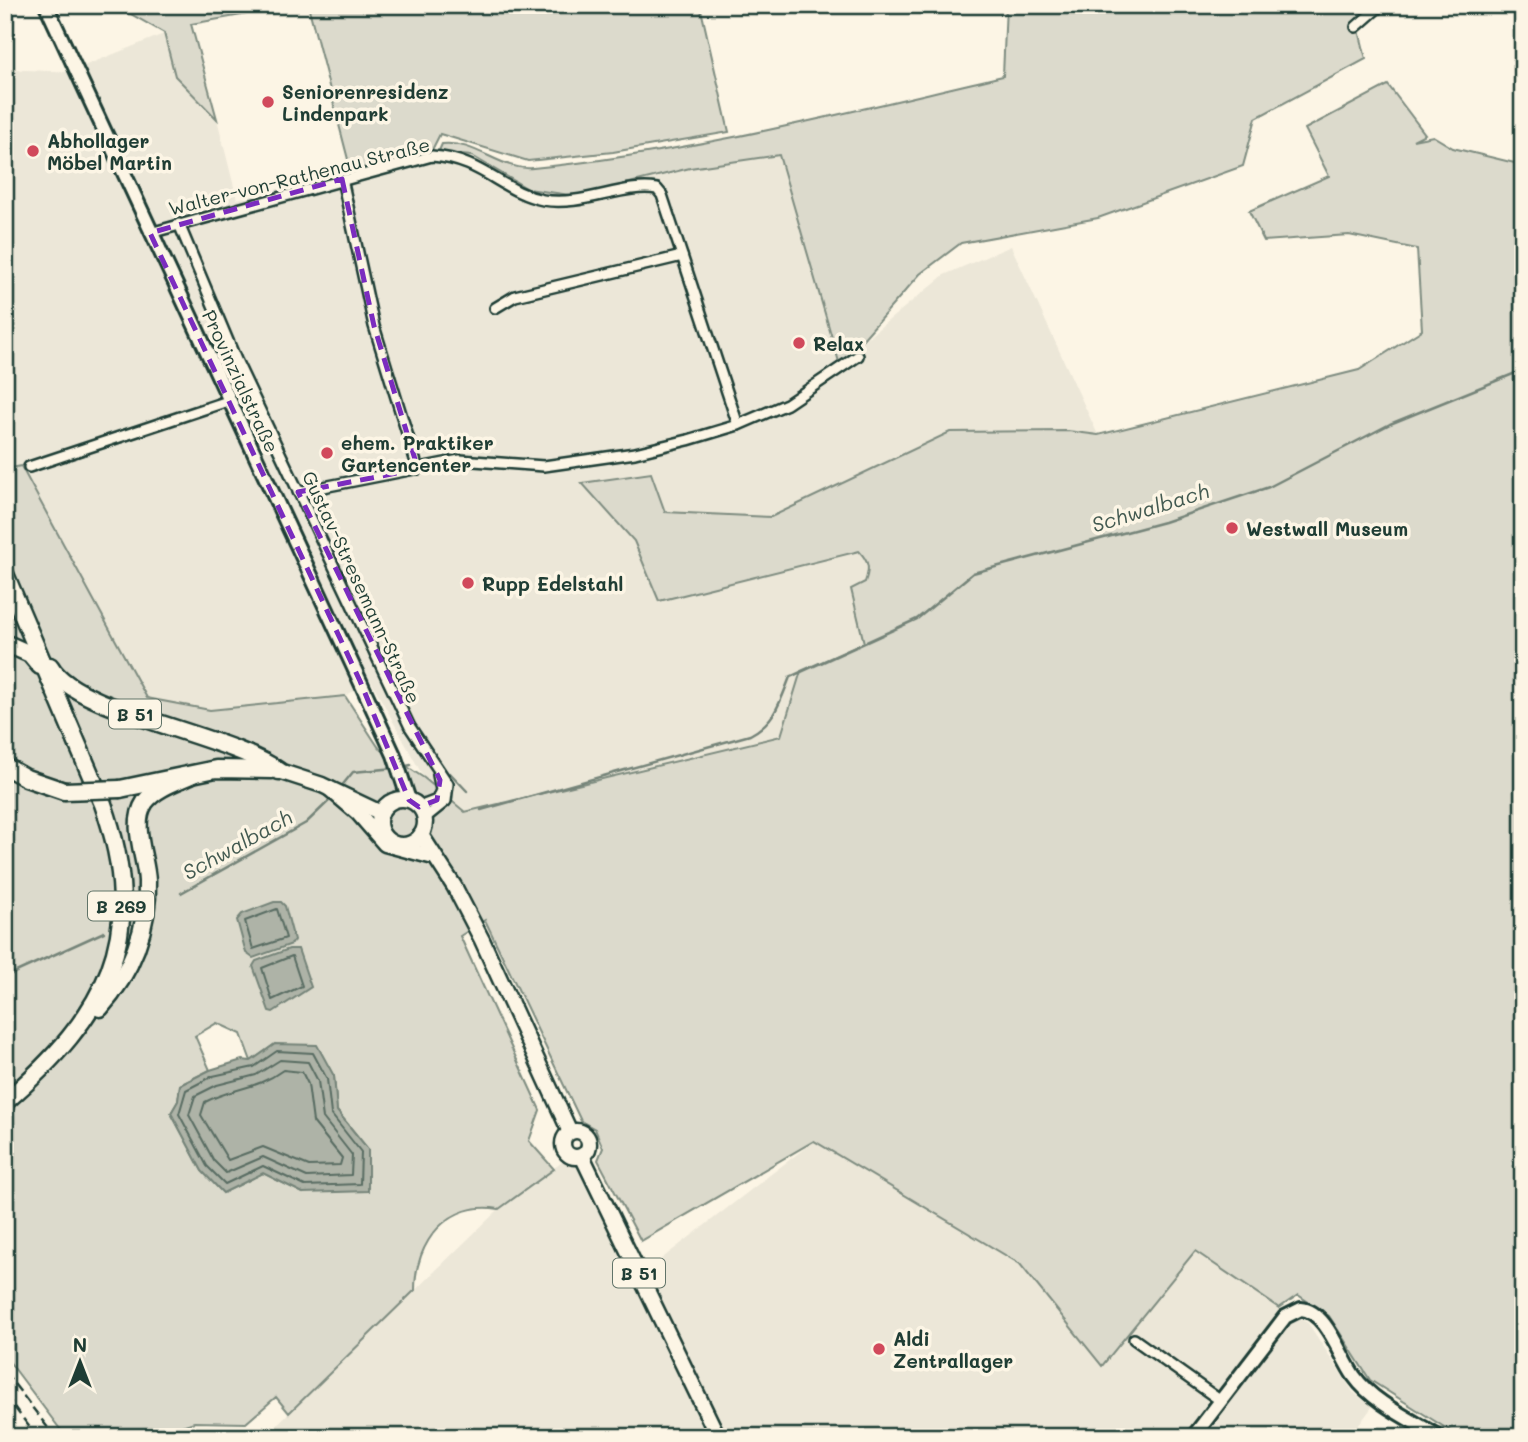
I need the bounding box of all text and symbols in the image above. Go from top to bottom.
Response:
place label: Seniorenresidenz Lindenpark [282,79,449,126]
marker: Seniorenresidenz Lindenpark [260,94,276,110]
place label: Abhollager Möbel Martin [47,128,172,175]
street label: Walter-von-Rathenau Straße [166,131,432,221]
marker: Abhollager Möbel Martin [25,143,41,159]
street label: Provinzialstraße [197,306,285,456]
place label: Relax [813,331,864,356]
marker: Relax [791,335,807,351]
place label: ehem. Praktiker Gartencenter [341,430,494,477]
marker: ehem. Praktiker Gartencenter [319,445,335,461]
street label: Gustav-Stresemann-Straße [297,467,427,707]
water label: Schwalbach [1088,476,1212,538]
place label: Westwall Museum [1246,516,1408,541]
marker: Westwall Museum [1224,520,1240,536]
place label: Rupp Edelstahl [482,571,623,596]
marker: Rupp Edelstahl [460,575,476,591]
road number: B 51 [109,700,161,728]
water label: Schwalbach [177,803,297,885]
road number: B 269 [88,891,154,920]
road number: B 51 [613,1258,665,1288]
north arrow [46,1326,116,1396]
place label: Aldi Zentrallager [893,1326,1013,1373]
text: N [73,1332,87,1357]
marker: Aldi Zentrallager [871,1341,887,1357]

